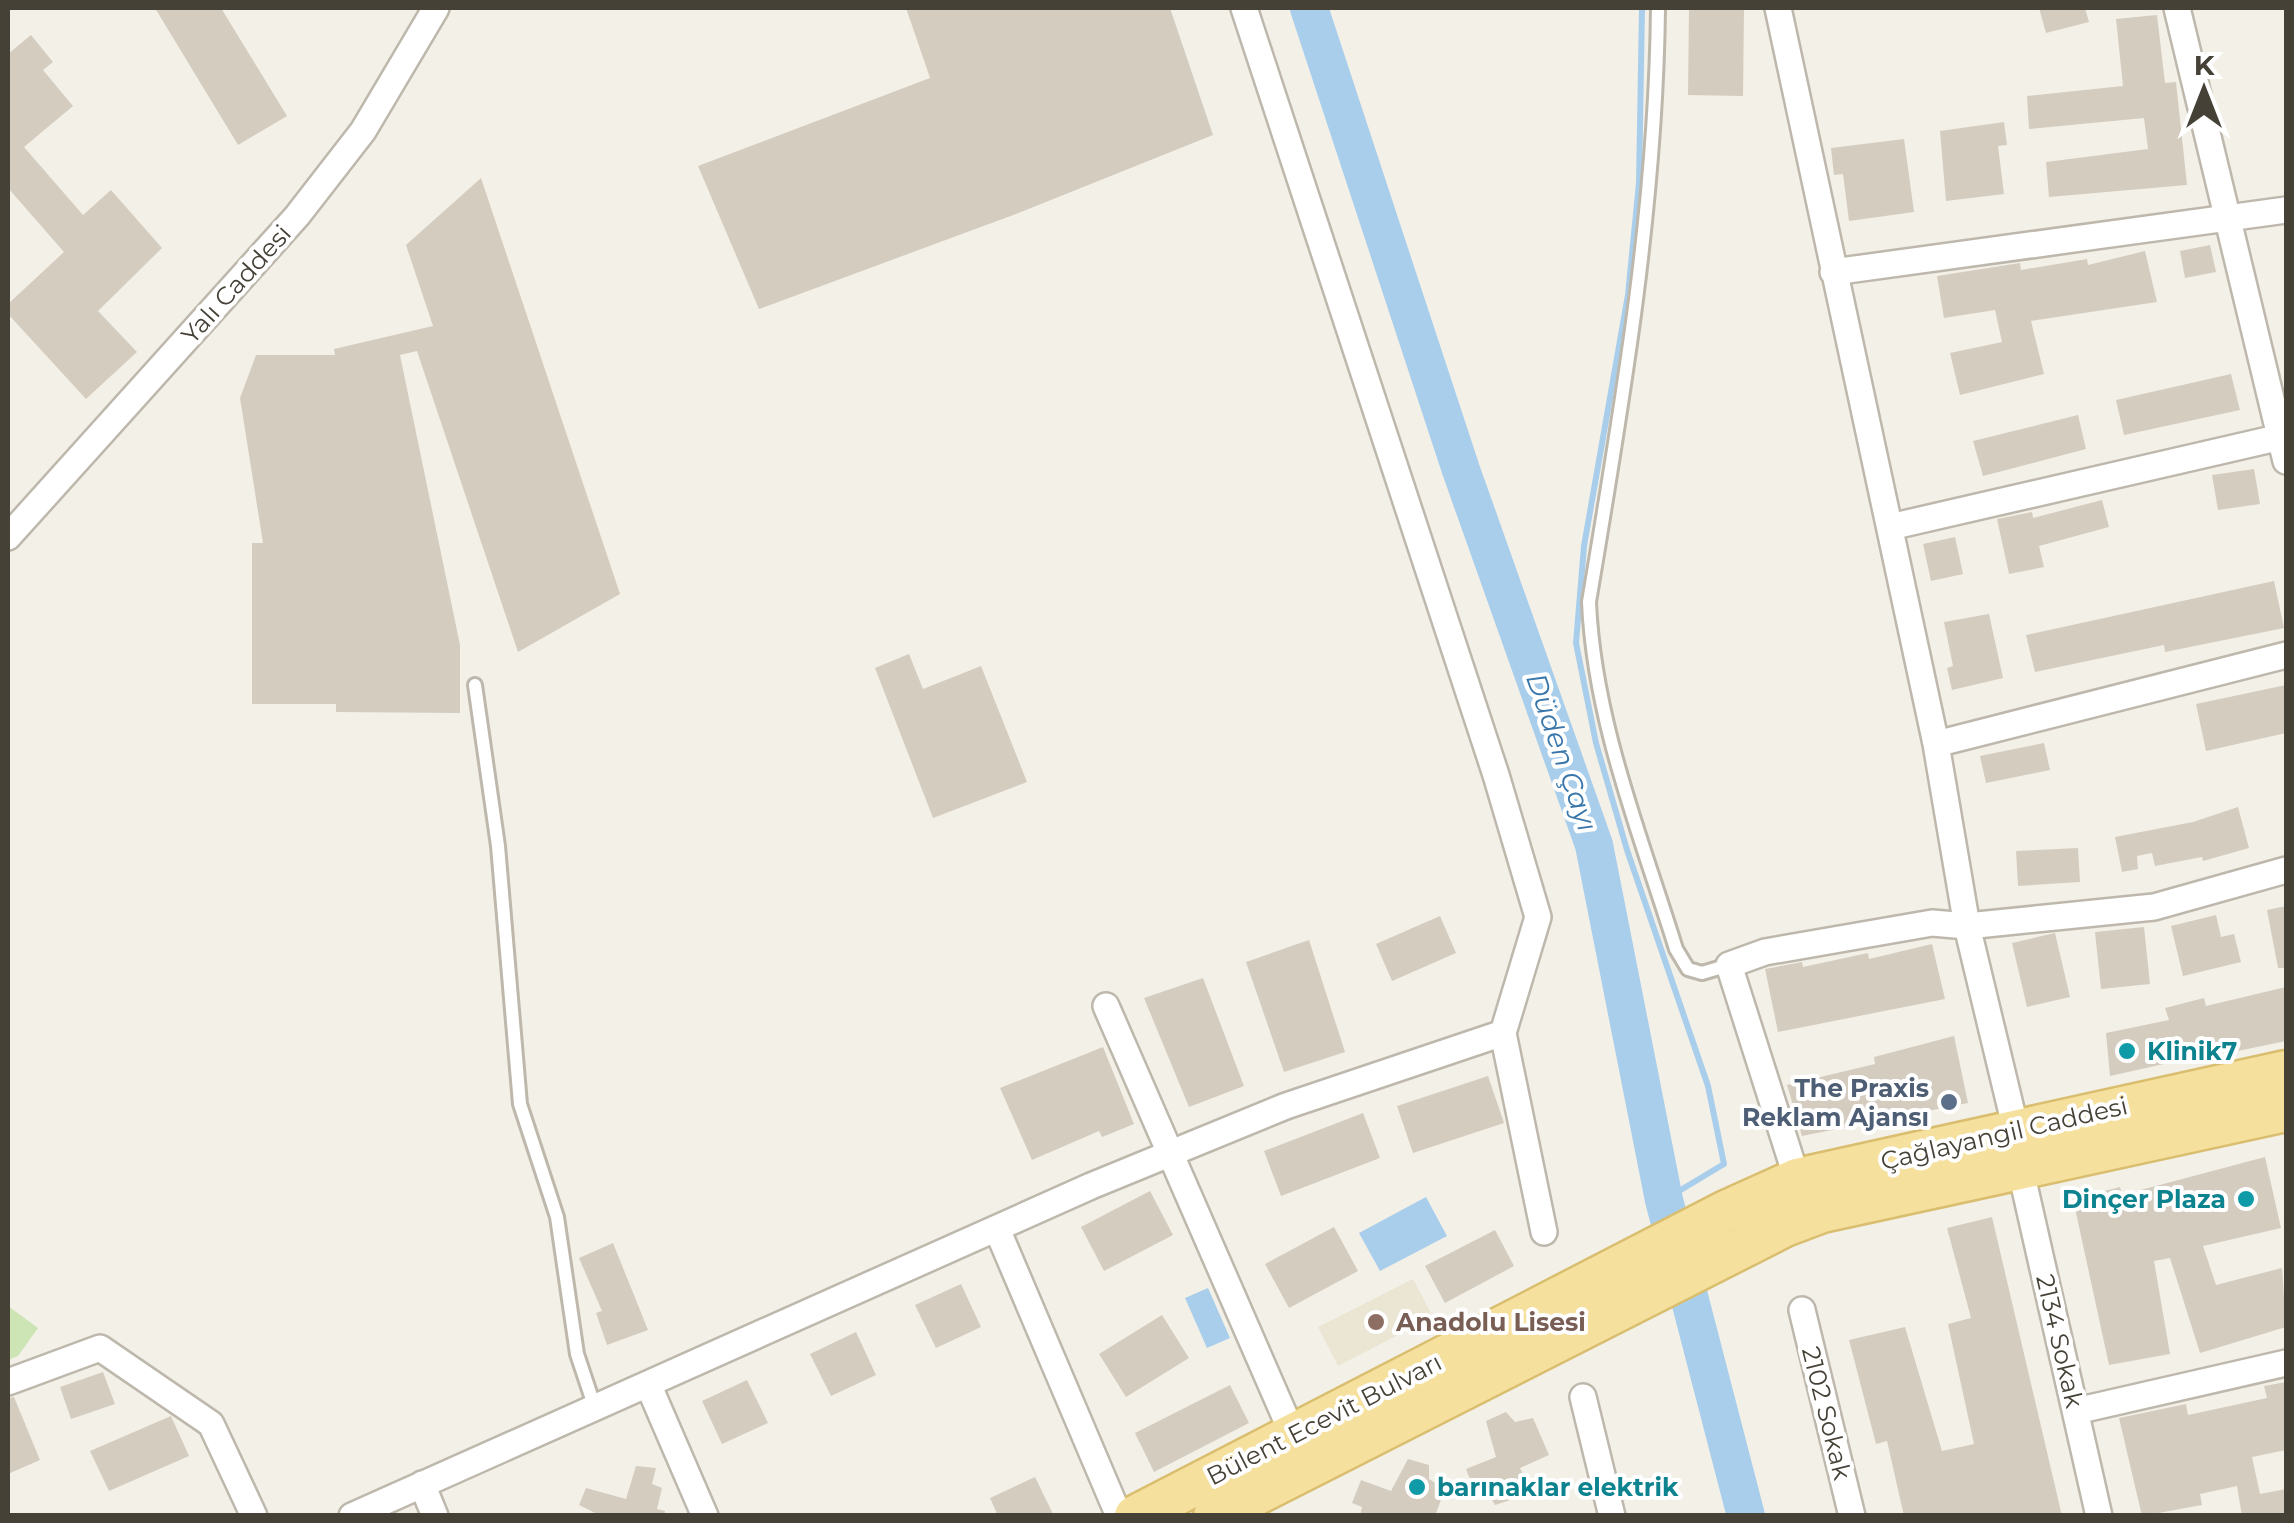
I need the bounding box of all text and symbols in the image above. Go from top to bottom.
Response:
north arrow [2154,40,2254,140]
text: K [2194,48,2216,82]
street label: Yalı Caddesi [175,219,297,349]
water label: Düden Çayı [1519,668,1605,836]
place label: Klinik7 [2147,1036,2237,1066]
marker: Klinik7 [2116,1040,2138,1062]
place label: The Praxis Reklam Ajansı [1742,1073,1929,1132]
street label: Çağlayangil Caddesi [1878,1090,2130,1176]
marker: The Praxis Reklam Ajansı [1938,1091,1960,1113]
place label: Dinçer Plaza [2062,1184,2226,1214]
marker: Dinçer Plaza [2235,1188,2257,1210]
street label: 2134 Sokak [2030,1271,2090,1411]
place label: Anadolu Lisesi [1395,1307,1586,1337]
marker: Anadolu Lisesi [1365,1311,1387,1333]
street label: 2102 Sokak [1796,1343,1858,1483]
street label: Bülent Ecevit Bulvarı [1201,1347,1447,1491]
place label: barınaklar elektrik [1437,1472,1679,1502]
marker: barınaklar elektrik [1406,1476,1428,1498]

